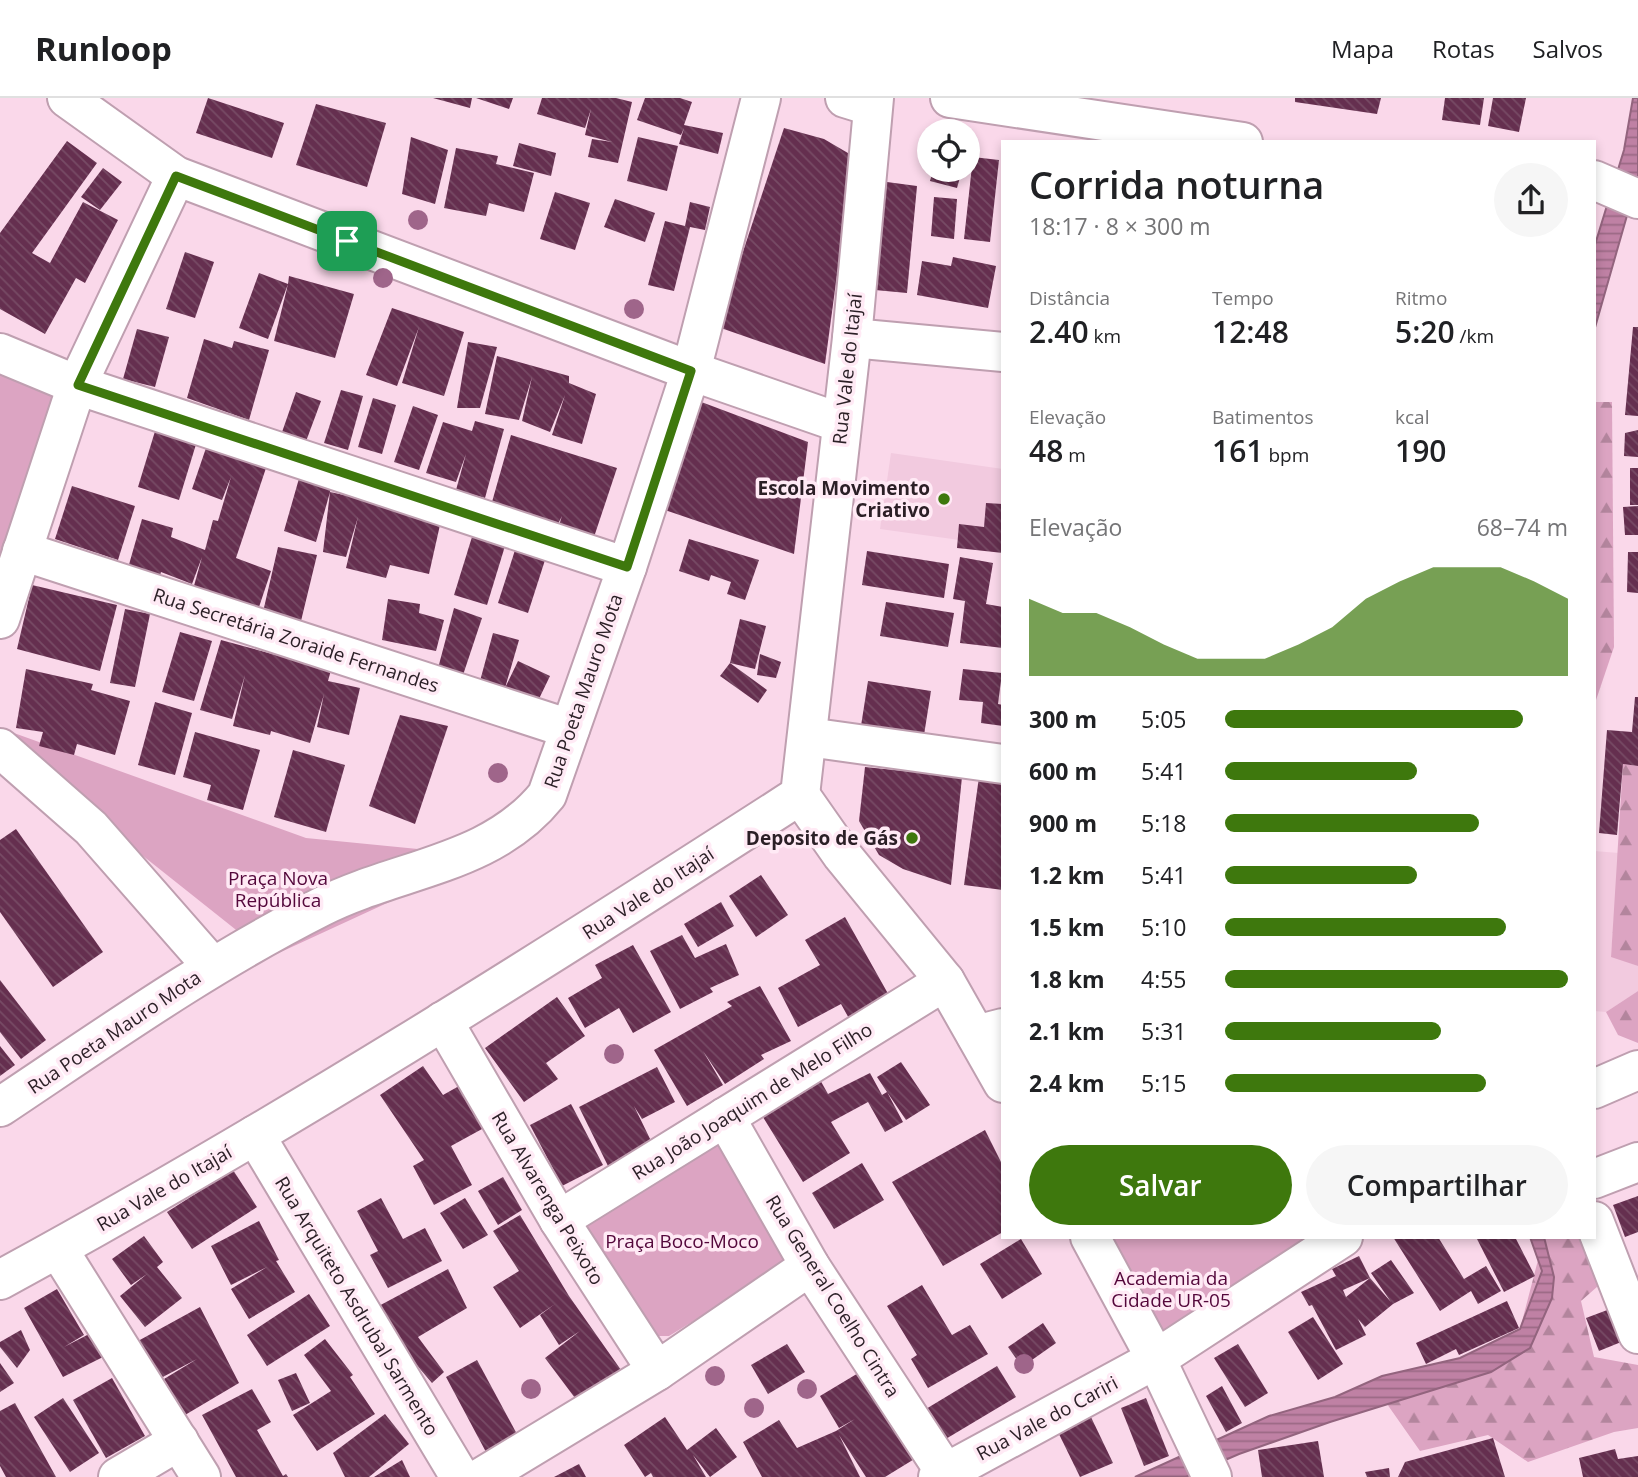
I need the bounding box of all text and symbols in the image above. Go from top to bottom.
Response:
text: Runloop [35,26,172,71]
text: Mapa [1331,32,1394,65]
text: Rotas [1432,32,1495,65]
text: Salvos [1533,32,1603,65]
map controls [917,119,980,182]
button: locate [917,119,980,182]
text: Corrida noturna [1029,158,1324,210]
button: share [1494,163,1568,237]
text: 18:17 · 8 × 300 m [1029,210,1211,242]
pin [317,211,377,271]
icon: arrive [328,222,366,260]
text: Distância [1029,285,1110,311]
text: Tempo [1212,285,1274,311]
text: Ritmo [1395,285,1447,311]
street label: Rua Vale do Itajaí [826,291,868,446]
text: 2.40 [1029,311,1089,352]
text: 12:48 [1212,311,1289,352]
text: 5:20 [1395,311,1455,352]
text: km [1089,323,1121,349]
text: /km [1455,323,1494,349]
text: Elevação [1029,404,1106,430]
text: Batimentos [1212,404,1314,430]
text: kcal [1395,404,1429,430]
text: 48 [1029,430,1063,471]
text: 161 [1212,430,1263,471]
text: 190 [1395,430,1446,471]
text: m [1063,442,1086,468]
text: bpm [1263,442,1309,468]
place label: Escola Movimento Criativo [758,475,930,523]
marker: Escola Movimento Criativo [936,491,952,507]
text: Elevação [1029,511,1122,543]
text: 68–74 m [1477,511,1568,543]
street label: Rua Secretária Zoraide Fernandes [150,581,442,699]
street label: Rua Poeta Mauro Mota [538,590,628,792]
text: 300 m [1029,703,1097,735]
text: 5:05 [1141,703,1187,735]
text: 600 m [1029,755,1097,787]
text: 5:41 [1141,755,1187,787]
text: 900 m [1029,807,1097,839]
text: 5:18 [1141,807,1187,839]
place label: Deposito de Gás [746,825,898,851]
marker: Deposito de Gás [904,830,920,846]
street label: Rua Vale do Itajaí [577,840,720,945]
text: 1.2 km [1029,859,1105,891]
text: 5:41 [1141,859,1187,891]
park label: Praça Nova República [228,865,328,913]
text: 1.5 km [1029,911,1105,943]
text: 5:10 [1141,911,1187,943]
text: 1.8 km [1029,963,1105,995]
text: 4:55 [1141,963,1187,995]
street label: Rua Poeta Mauro Mota [22,964,206,1100]
text: 2.1 km [1029,1015,1105,1047]
text: 5:31 [1141,1015,1187,1047]
street label: Rua João Joaquim de Melo Filho [627,1016,877,1186]
text: 2.4 km [1029,1067,1105,1099]
text: 5:15 [1141,1067,1187,1099]
street label: Rua Alvarenga Peixoto [486,1106,610,1290]
street label: Rua Vale do Itajaí [92,1138,237,1237]
button: Salvar [1029,1145,1292,1225]
button: Compartilhar [1306,1145,1568,1225]
street label: Rua Arquiteto Asdrubal Sarmento [269,1172,445,1440]
street label: Rua General Coelho Cintra [760,1190,906,1402]
park label: Praça Boco-Moco [605,1228,759,1254]
park label: Academia da Cidade UR-05 [1111,1265,1231,1313]
street label: Rua Vale do Cariri [972,1370,1122,1466]

